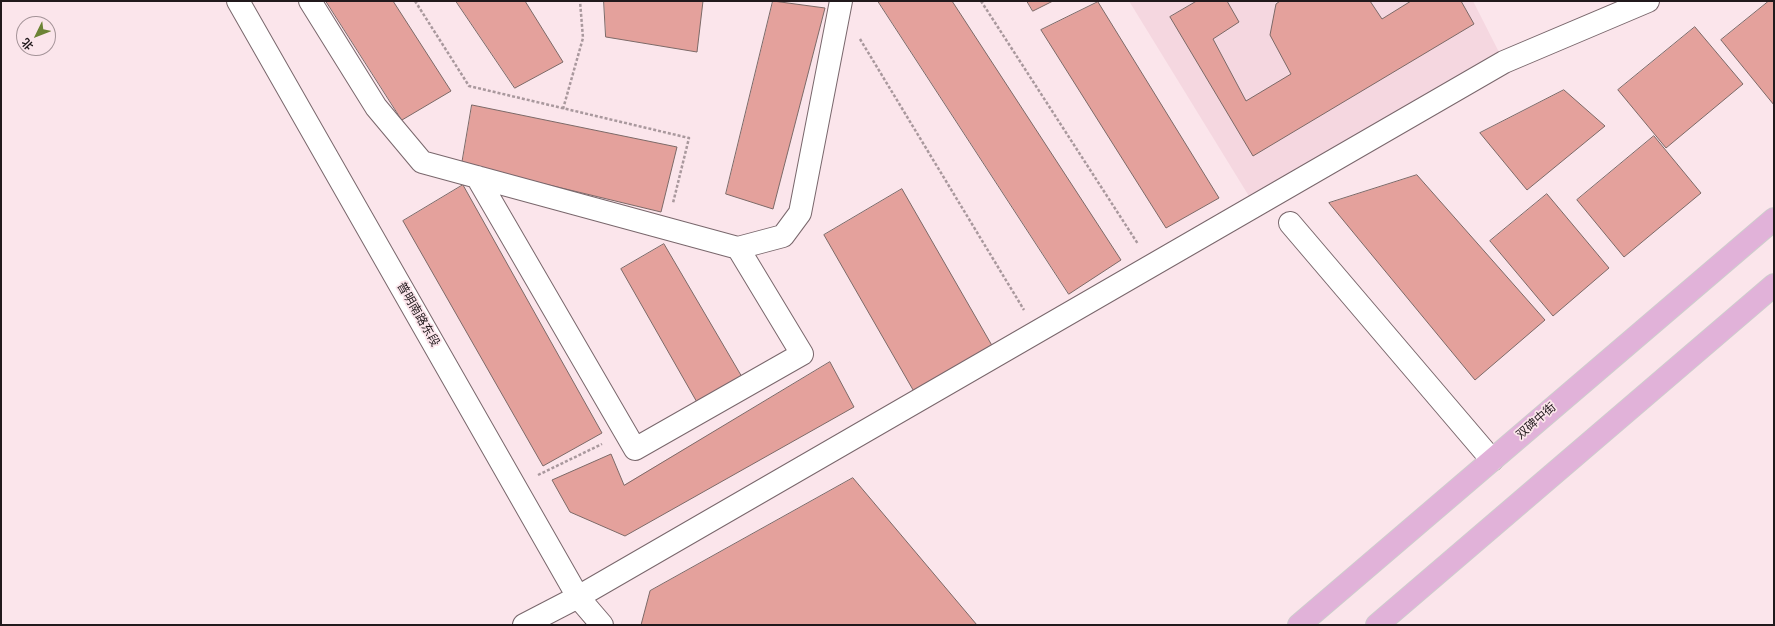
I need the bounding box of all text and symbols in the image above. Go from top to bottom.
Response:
north arrow [16,16,56,56]
text: 北 [18,34,38,54]
street label: 普明南路东段 [393,280,441,350]
street label: 双碑中街 [1514,401,1560,443]

